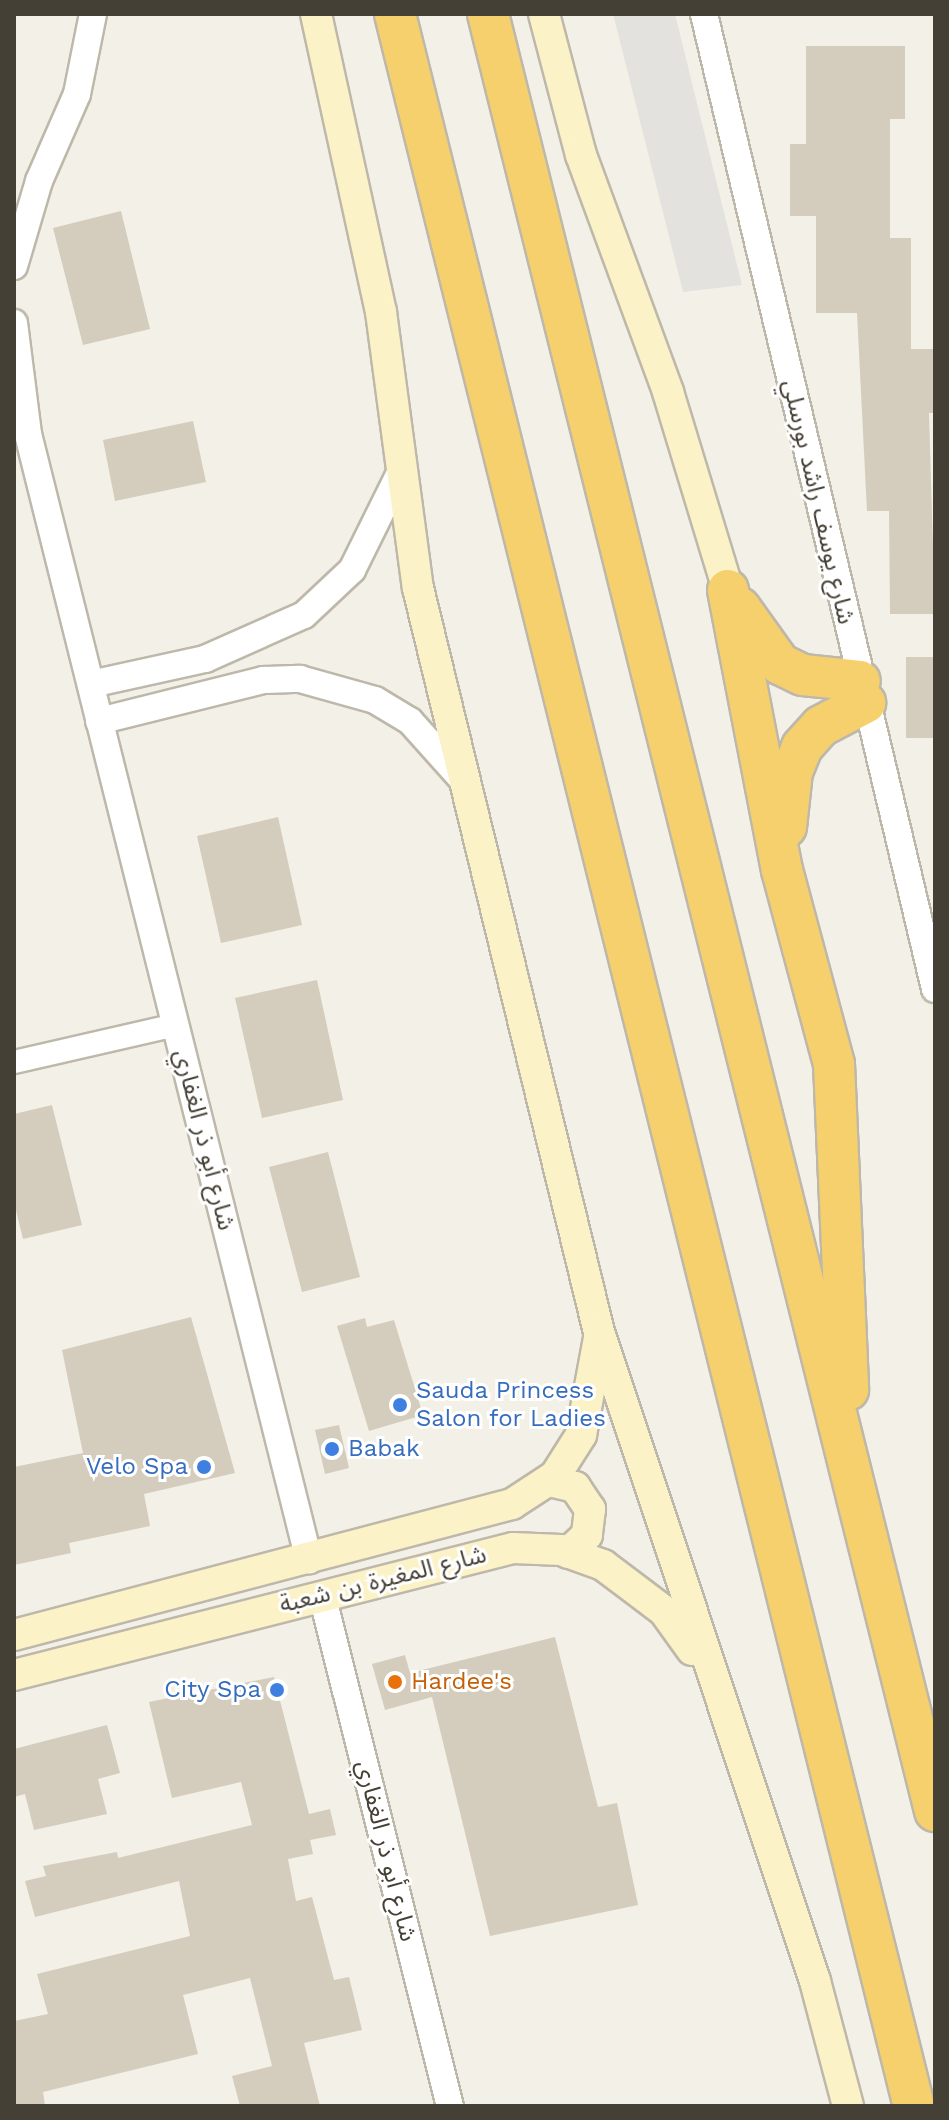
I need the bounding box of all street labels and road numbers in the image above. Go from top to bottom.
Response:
street label: شارع يوسف راشد بورسلي [776,377,860,627]
street label: شارع أبو ذر الغفاري [168,1047,240,1233]
street label: شارع المغيرة بن شعبة [277,1540,489,1620]
street label: شارع أبو ذر الغفاري [350,1758,422,1944]

